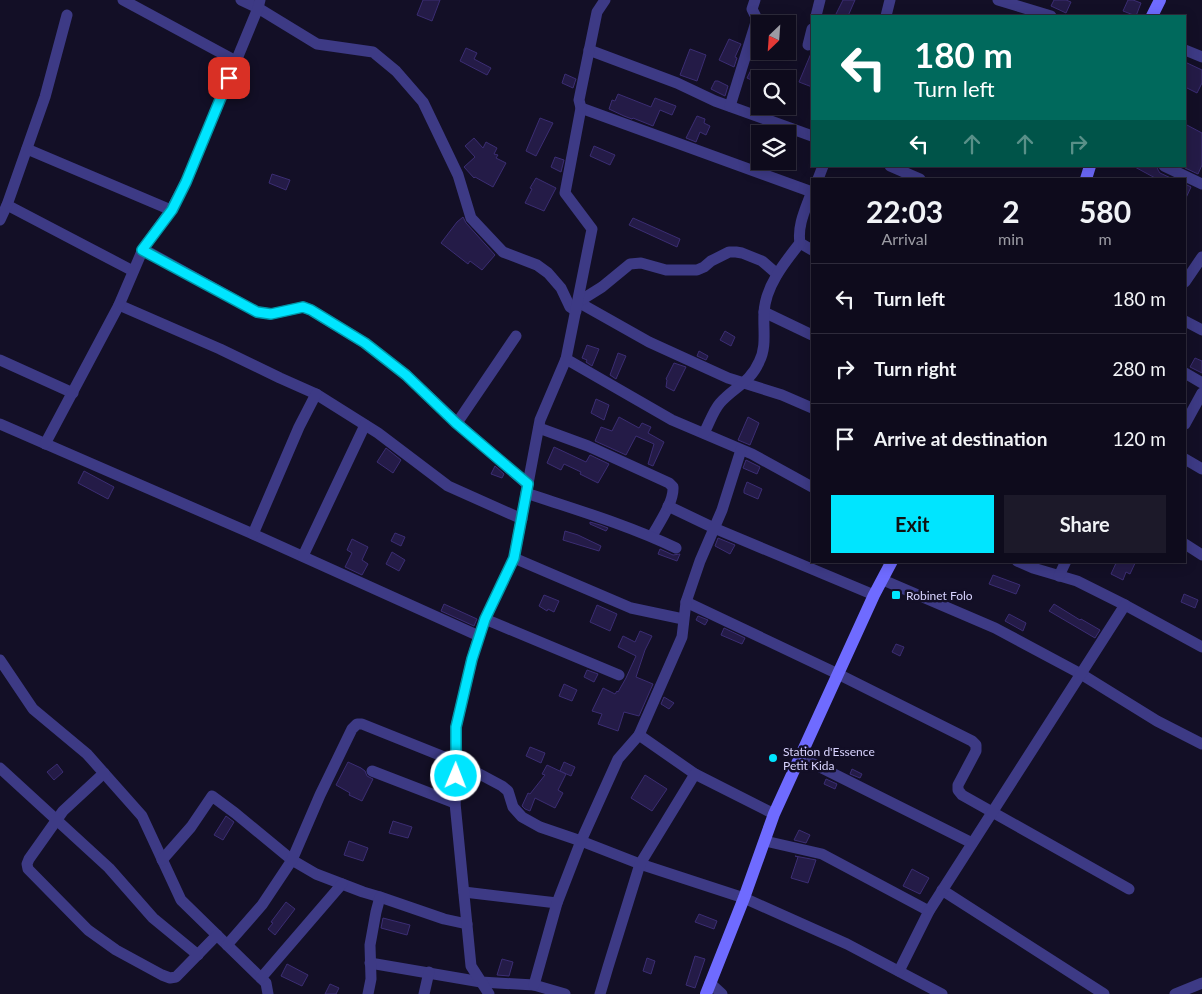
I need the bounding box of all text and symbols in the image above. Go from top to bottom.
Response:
north arrow [751,15,796,60]
map controls [751,15,796,170]
text: 180 m [914,33,1013,75]
icon: left [831,35,896,100]
pin [208,57,250,99]
icon: arrive [215,64,243,92]
button: search [751,70,796,115]
text: Turn left [914,75,995,102]
button: layers [751,125,796,170]
icon: left [905,130,933,158]
icon: ahead [958,130,986,158]
icon: ahead [1011,130,1039,158]
icon: right [1064,130,1092,158]
text: 22:03 [866,193,943,229]
text: 2 [1002,193,1020,229]
text: 580 [1079,193,1131,229]
text: Arrival [881,229,928,248]
text: min [998,229,1024,248]
text: m [1098,229,1112,248]
icon: left [831,285,859,313]
text: Turn left [874,287,945,310]
text: 180 m [1112,287,1166,310]
icon: right [831,355,859,383]
text: Turn right [874,357,956,380]
text: 280 m [1112,357,1166,380]
icon: arrive [831,425,859,453]
text: Arrive at destination [874,427,1047,450]
text: 120 m [1112,427,1166,450]
button: Exit [831,495,994,553]
button: Share [1004,495,1166,553]
place label: Robinet Folo [906,588,973,603]
marker: Robinet Folo [890,589,902,601]
place label: Station d'Essence Petit Kida [783,744,875,773]
position arrow [429,749,481,801]
marker: Station d'Essence Petit Kida [767,752,779,764]

